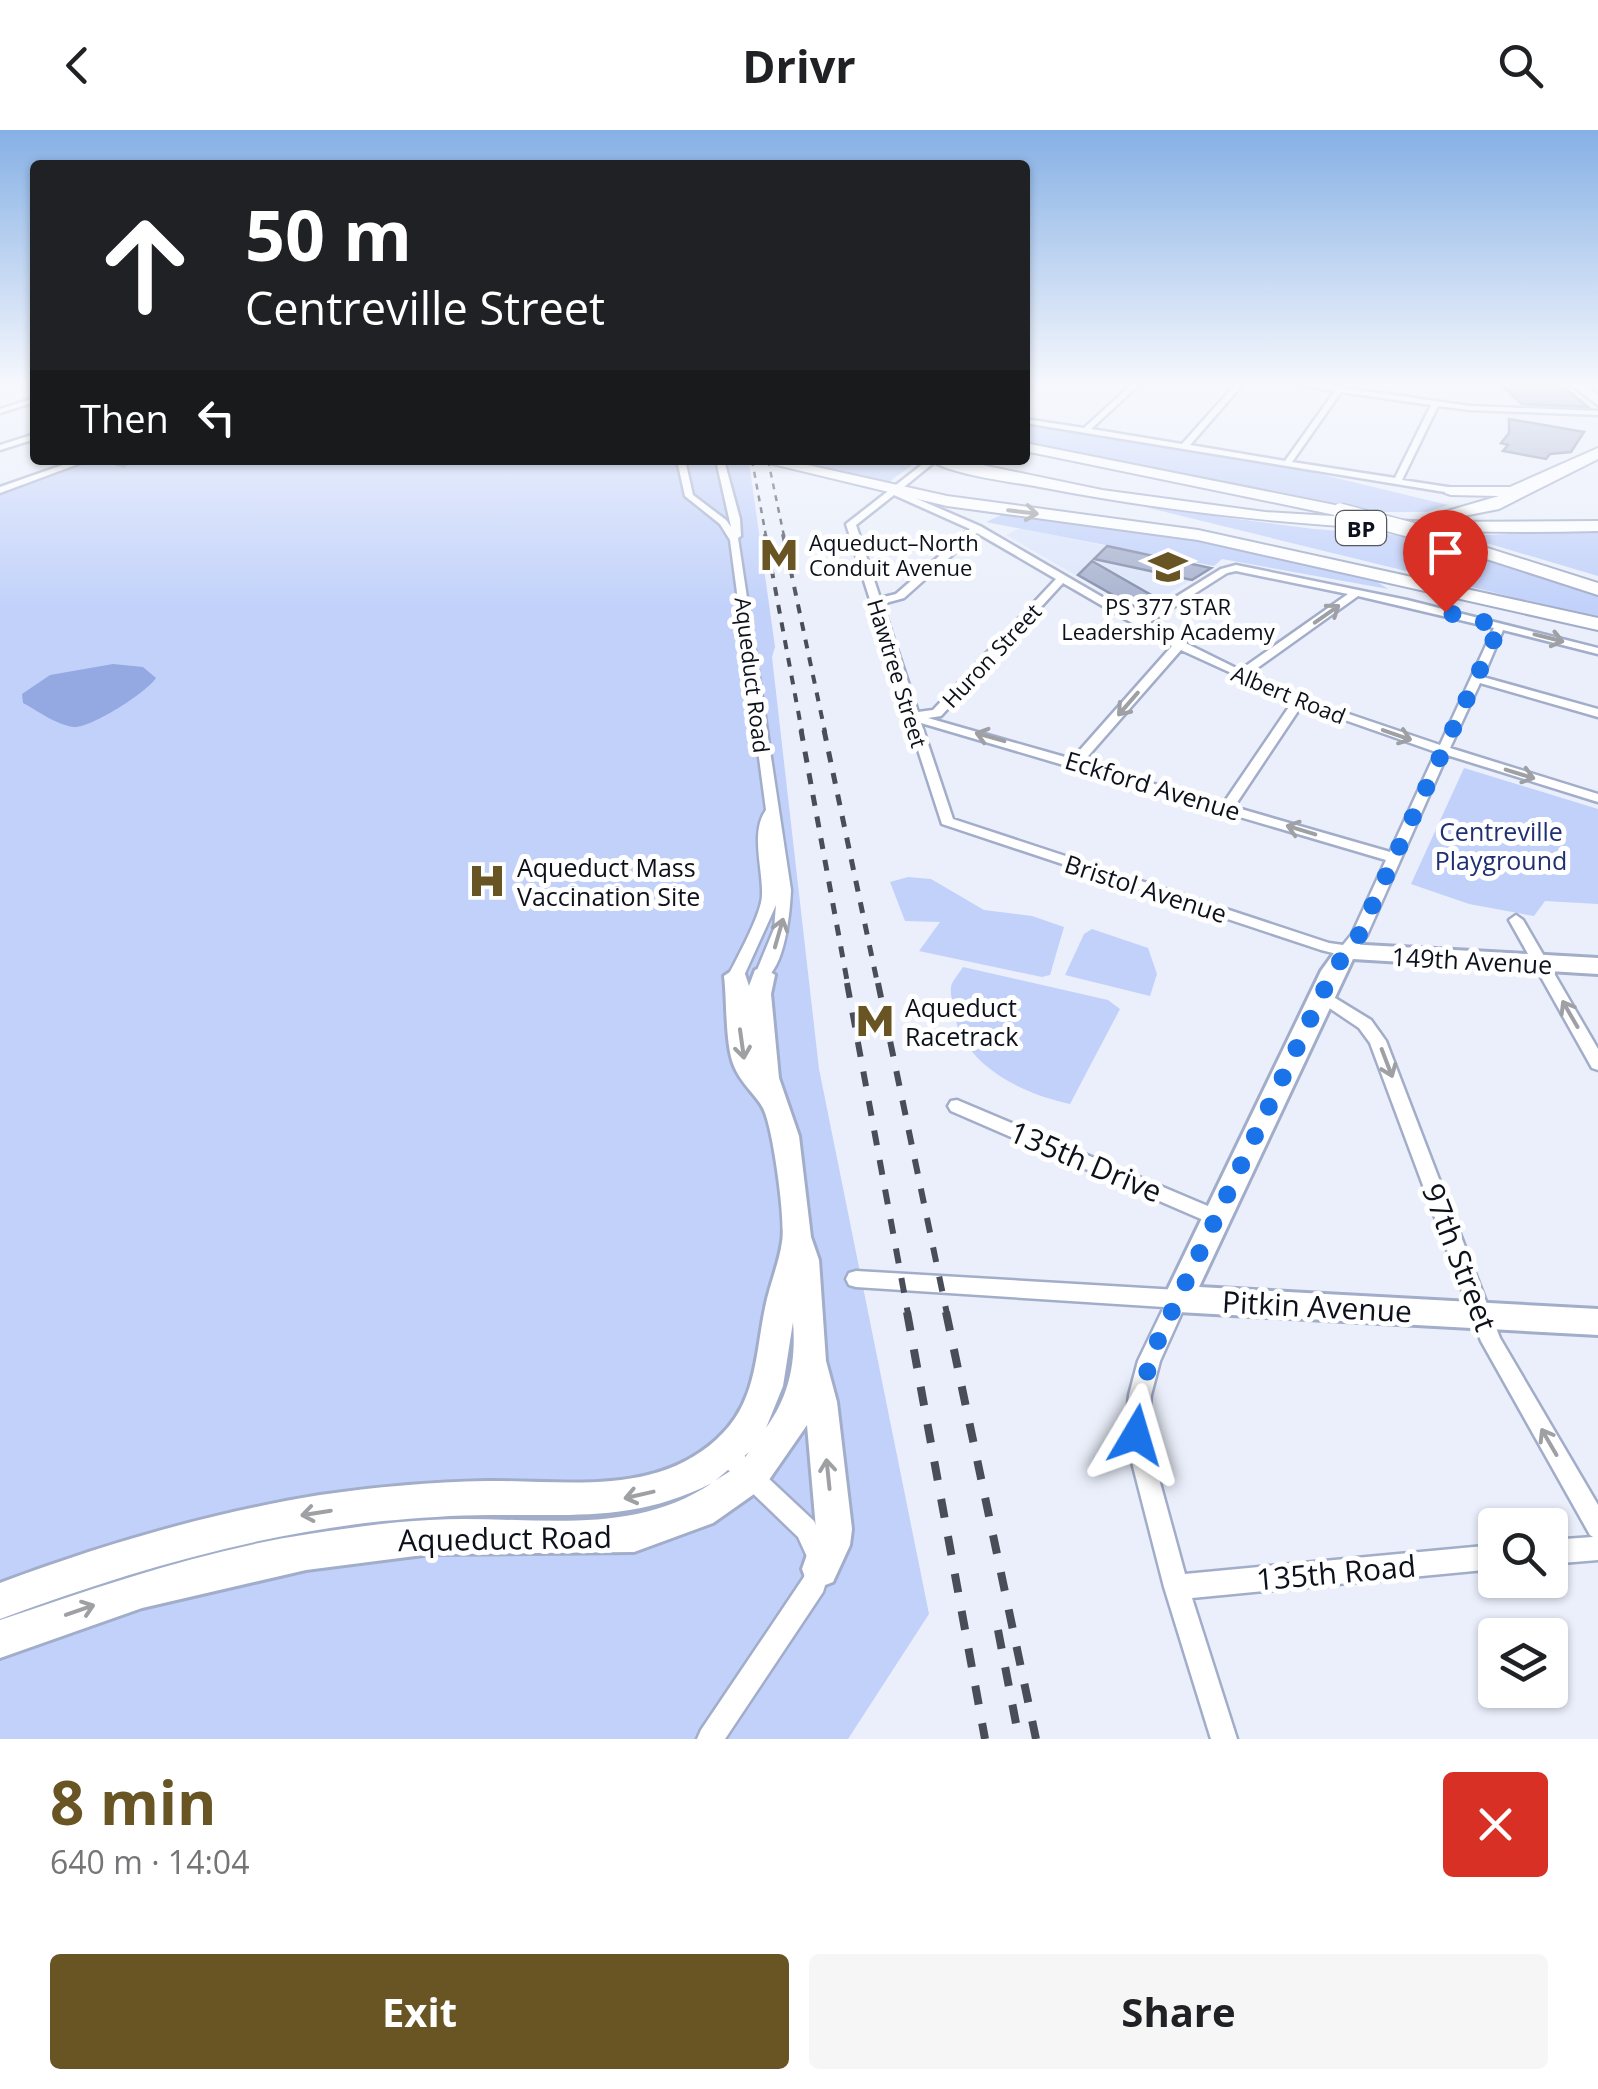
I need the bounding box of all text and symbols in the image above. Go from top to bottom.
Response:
text: Drivr [742,35,856,96]
icon: back [50,38,105,93]
icon: search [1493,38,1548,93]
text: 50 m [245,186,412,282]
icon: ahead [80,200,210,330]
text: Centreville Street [245,277,605,338]
icon: left [189,390,244,445]
text: Then [80,392,169,444]
one-way arrow [1006,503,1038,522]
pin [1403,510,1488,613]
road number: BP [1336,511,1386,545]
icon: arrive [1418,525,1473,580]
place label: Aqueduct–North Conduit Avenue [809,527,979,582]
metro station icon: Aqueduct–North Conduit Avenue [758,534,800,576]
school or university icon: PS 377 STAR Leadership Academy [1147,546,1189,588]
place label: PS 377 STAR Leadership Academy [1061,591,1276,646]
street label: Aqueduct Road [729,595,777,755]
street label: Hawtree Street [861,595,935,751]
street label: Huron Street [935,596,1047,714]
one-way arrow [1313,604,1341,625]
one-way arrow [1532,630,1564,648]
street label: Albert Road [1228,658,1350,730]
one-way arrow [1116,691,1139,716]
one-way arrow [974,727,1006,745]
one-way arrow [1380,728,1412,746]
street label: Eckford Avenue [1061,742,1245,828]
one-way arrow [1504,766,1536,784]
park label: Centreville Playground [1435,814,1567,877]
one-way arrow [1286,820,1317,838]
street label: Bristol Avenue [1061,846,1231,930]
place label: Aqueduct Mass Vaccination Site [517,850,700,913]
hospital icon: Aqueduct Mass Vaccination Site [466,860,508,902]
one-way arrow [771,918,789,950]
street label: 149th Avenue [1391,939,1553,981]
place label: Aqueduct Racetrack [905,990,1018,1053]
metro station icon: Aqueduct Racetrack [854,1000,896,1042]
one-way arrow [1559,1000,1579,1029]
one-way arrow [734,1027,752,1060]
one-way arrow [1379,1047,1397,1078]
street label: 135th Drive [1004,1111,1168,1211]
street label: 97th Street [1413,1177,1507,1337]
street label: Pitkin Avenue [1221,1281,1413,1331]
position arrow [1084,1383,1188,1487]
one-way arrow [1539,1428,1559,1458]
one-way arrow [818,1459,837,1491]
one-way arrow [624,1487,656,1505]
one-way arrow [300,1505,333,1523]
map controls [1478,1508,1568,1708]
button: search [1478,1508,1568,1598]
street label: Aqueduct Road [398,1516,612,1560]
street label: 135th Road [1255,1545,1417,1599]
one-way arrow [63,1599,95,1617]
button: layers [1478,1618,1568,1708]
text: 8 min [50,1761,217,1843]
button: close [1443,1772,1548,1877]
text: 640 m · 14:04 [50,1840,249,1883]
button: Exit [50,1954,789,2069]
button: Share [809,1954,1548,2069]

